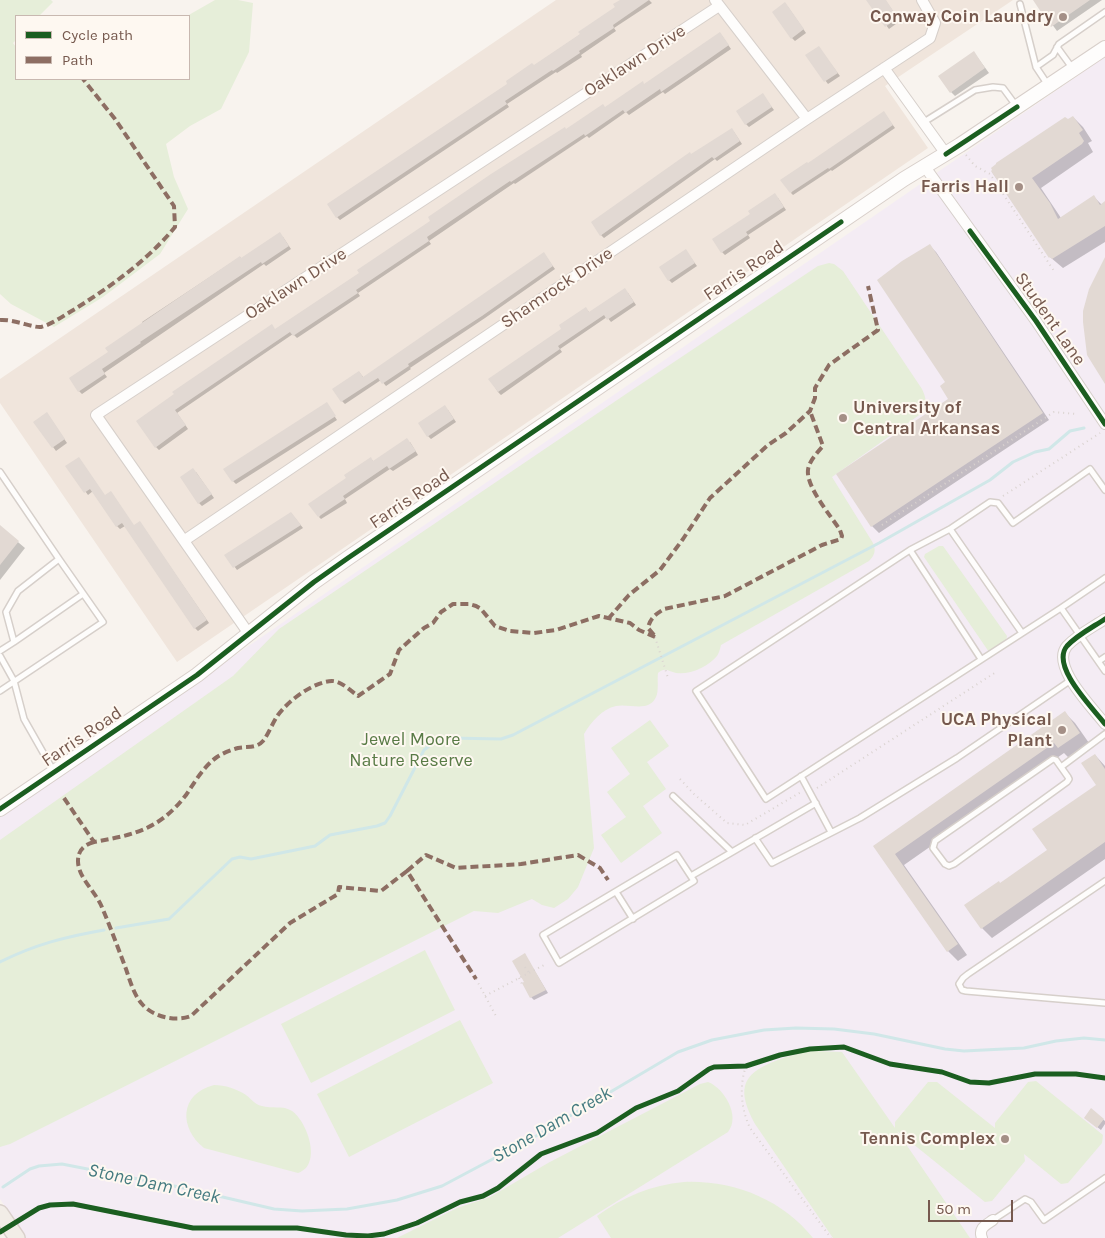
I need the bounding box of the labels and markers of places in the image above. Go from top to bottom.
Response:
place label: Conway Coin Laundry [870,6,1053,28]
marker: Conway Coin Laundry [1057,11,1069,23]
place label: Farris Hall [921,176,1009,198]
marker: Farris Hall [1013,181,1025,193]
place label: University of Central Arkansas [853,397,1000,439]
marker: University of Central Arkansas [837,412,849,424]
place label: UCA Physical Plant [941,709,1052,752]
marker: UCA Physical Plant [1056,724,1068,736]
place label: Tennis Complex [860,1128,995,1150]
marker: Tennis Complex [999,1133,1011,1145]

